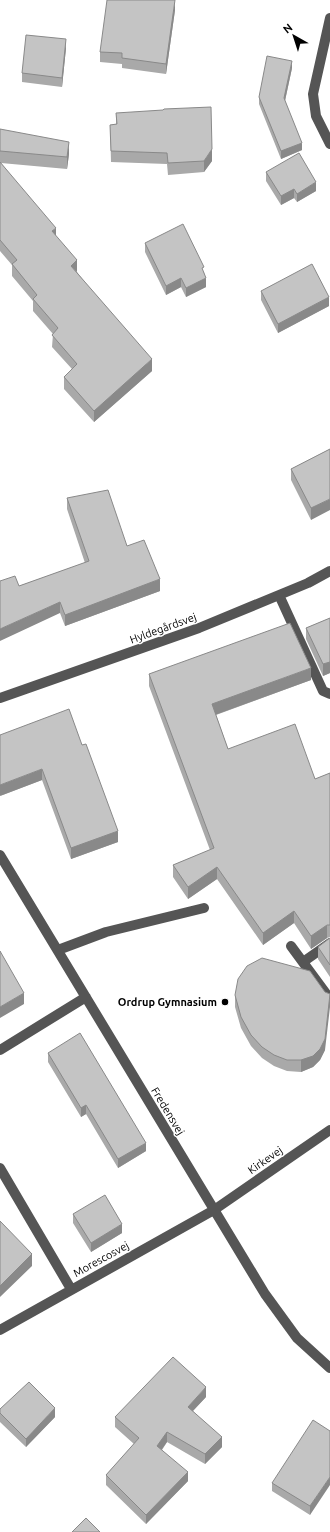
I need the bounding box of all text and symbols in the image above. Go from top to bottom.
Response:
north arrow [274,16,314,56]
text: N [281,21,295,35]
street label: Hyldegårdsvej [128,610,198,646]
place label: Ordrup Gymnasium [118,996,217,1008]
marker: Ordrup Gymnasium [220,997,230,1007]
street label: Fredensvej [149,1085,187,1137]
street label: Kirkevej [245,1144,285,1176]
street label: Morescosvej [71,1239,131,1279]

